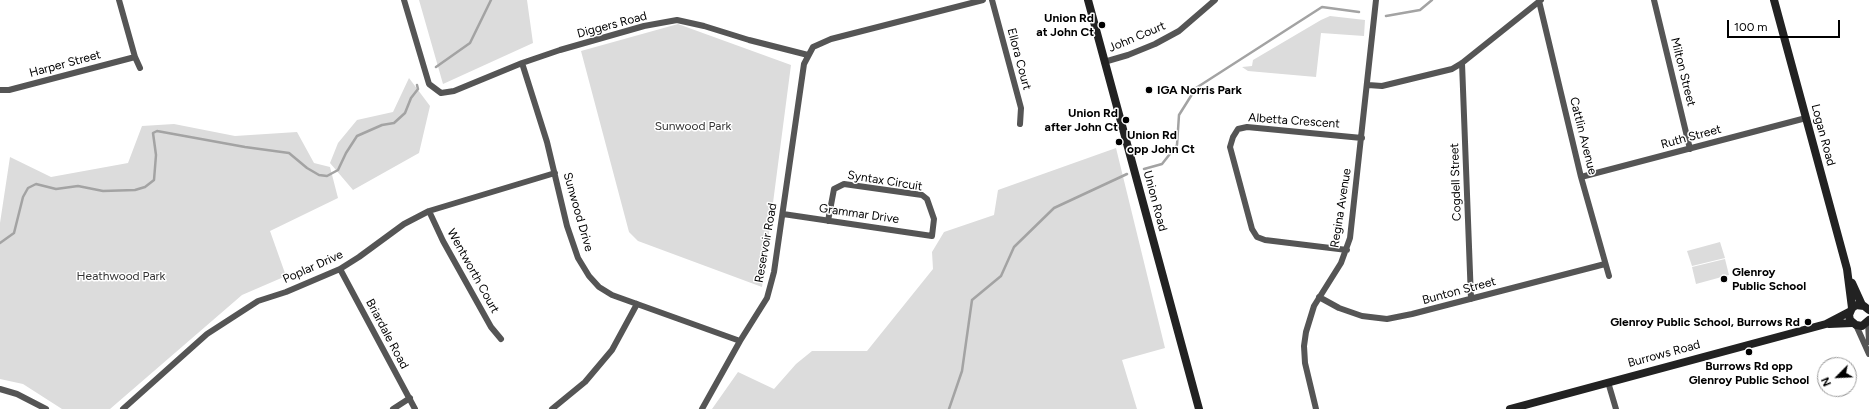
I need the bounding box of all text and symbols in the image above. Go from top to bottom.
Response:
street label: Diggers Road [575,9,649,41]
place label: Union Rd at John Ct [1036,11,1094,39]
scale bar [1729,12,1842,38]
street label: John Court [1106,19,1168,55]
marker: Union Rd at John Ct [1097,20,1107,30]
text: 100 m [1734,20,1768,34]
street label: Ellora Court [1004,27,1034,91]
street label: Milton Street [1668,36,1698,108]
street label: Harper Street [28,48,102,80]
place label: IGA Norris Park [1157,83,1242,97]
marker: IGA Norris Park [1144,85,1154,95]
street label: Cattlin Avenue [1566,96,1600,176]
street label: Logan Road [1808,102,1838,168]
place label: Union Rd after John Ct [1044,106,1118,134]
street label: Albetta Crescent [1248,111,1340,131]
marker: Union Rd after John Ct [1121,115,1131,125]
park label: Sunwood Park [655,119,731,133]
street label: Ruth Street [1659,122,1723,152]
place label: Union Rd opp John Ct [1127,128,1195,156]
marker: Union Rd opp John Ct [1114,137,1124,147]
street label: Cogdell Street [1447,143,1465,221]
street label: Regina Avenue [1328,167,1354,249]
street label: Syntax Circuit [847,168,923,194]
street label: Union Road [1140,169,1170,233]
street label: Sunwood Drive [560,171,596,253]
street label: Grammar Drive [818,201,900,227]
street label: Reservoir Road [752,202,780,284]
street label: Wentworth Court [444,226,502,316]
street label: Poplar Drive [281,247,345,287]
place label: Glenroy Public School [1732,265,1806,293]
park label: Heathwood Park [77,269,165,283]
street label: Bunton Street [1421,274,1497,308]
marker: Glenroy Public School [1719,274,1729,284]
street label: Briardale Road [363,297,411,371]
place label: Glenroy Public School, Burrows Rd [1610,315,1800,329]
marker: Glenroy Public School, Burrows Rd [1803,317,1813,327]
street label: Burrows Road [1626,337,1702,371]
marker: Burrows Rd opp Glenroy Public School [1744,347,1754,357]
north arrow [1817,357,1857,397]
place label: Burrows Rd opp Glenroy Public School [1689,359,1809,387]
text: N [1819,375,1834,388]

